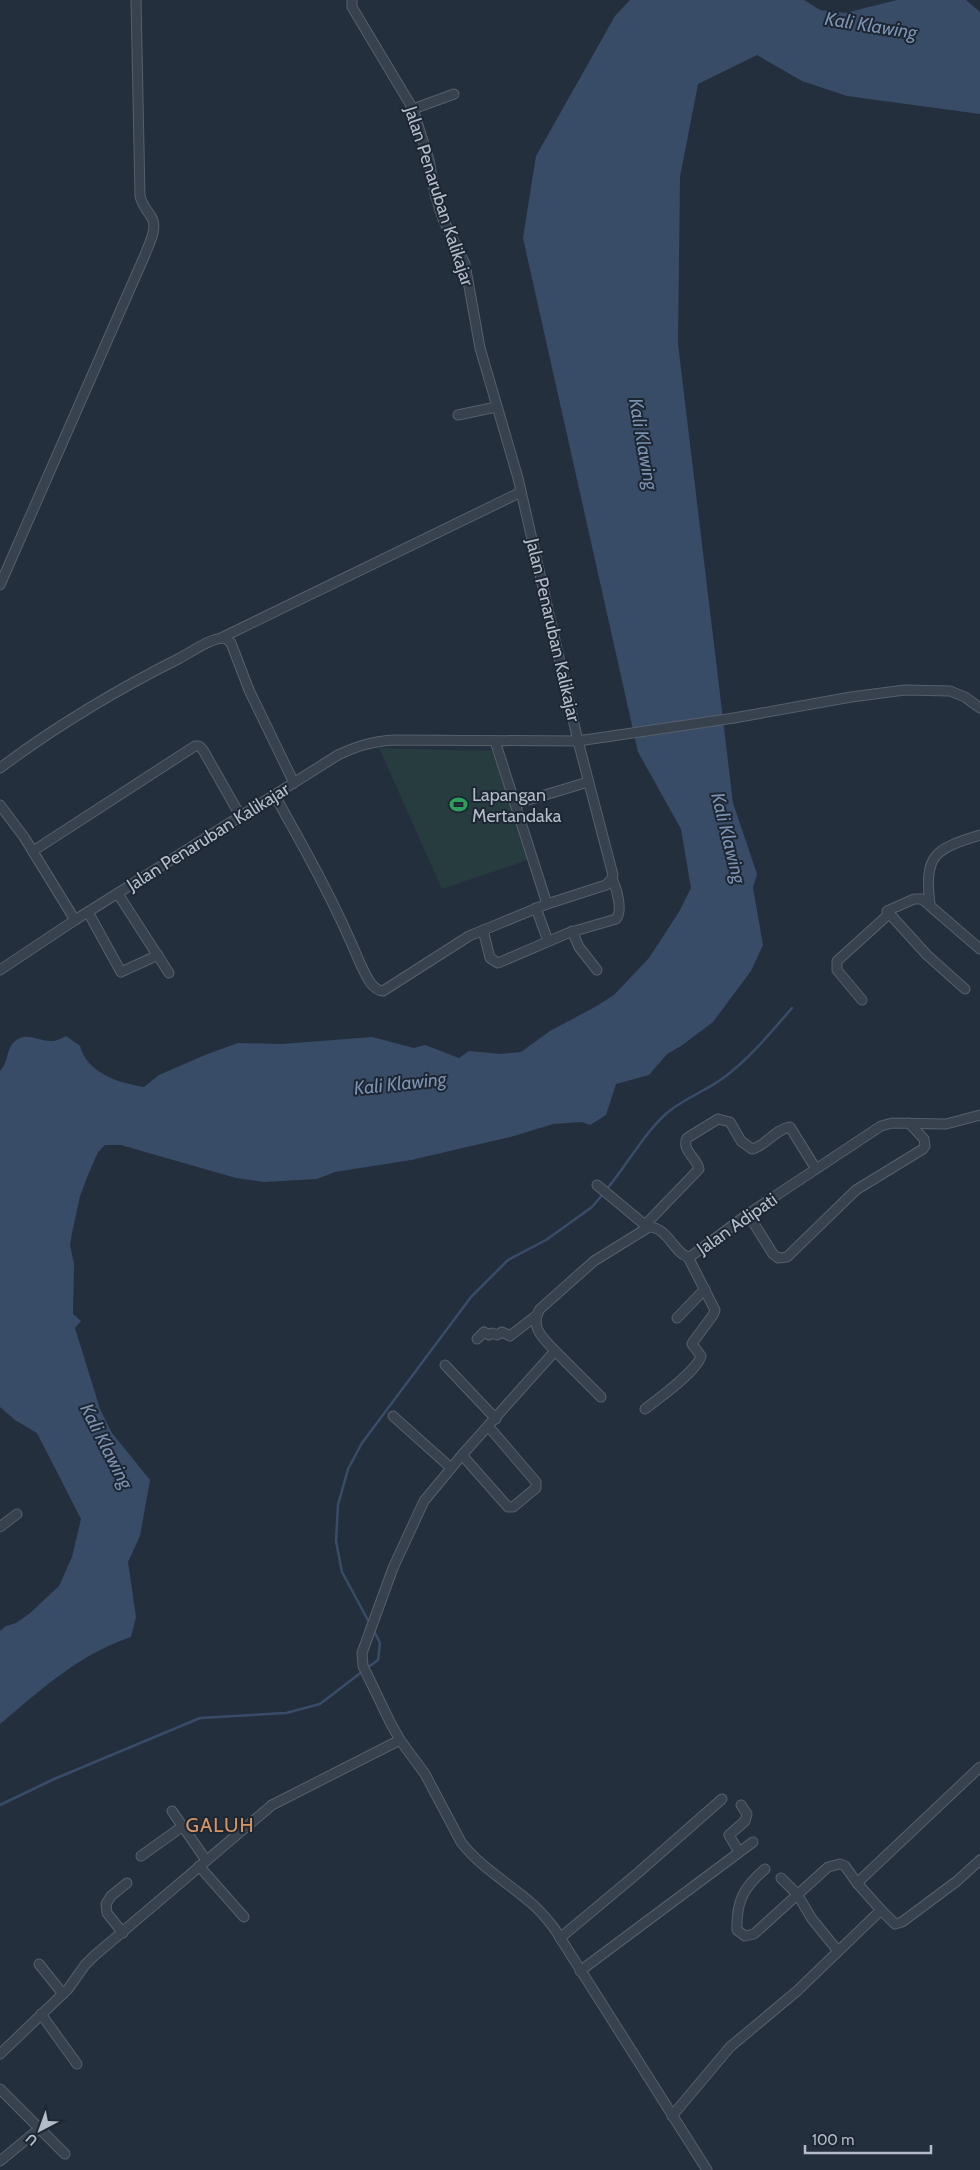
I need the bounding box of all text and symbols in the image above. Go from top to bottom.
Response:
water label: Kali Klawing [823,7,920,44]
street label: Jalan Penaruban Kalikajar [399,102,479,289]
water label: Kali Klawing [624,396,663,493]
street label: Jalan Penaruban Kalikajar [521,535,585,724]
street label: Jalan Penaruban Kalikajar [122,778,294,897]
place label: Lapangan Mertandaka [472,784,562,827]
water label: Kali Klawing [706,790,751,887]
sports icon: Lapangan Mertandaka [448,795,468,815]
water label: Kali Klawing [353,1067,449,1100]
street label: Jalan Adipati [692,1188,781,1260]
water label: Kali Klawing [75,1400,138,1494]
district label: GALUH [185,1813,255,1837]
north arrow [15,2105,65,2155]
scale bar [805,2122,931,2154]
text: U [22,2130,41,2150]
text: 100 m [812,2131,854,2149]

